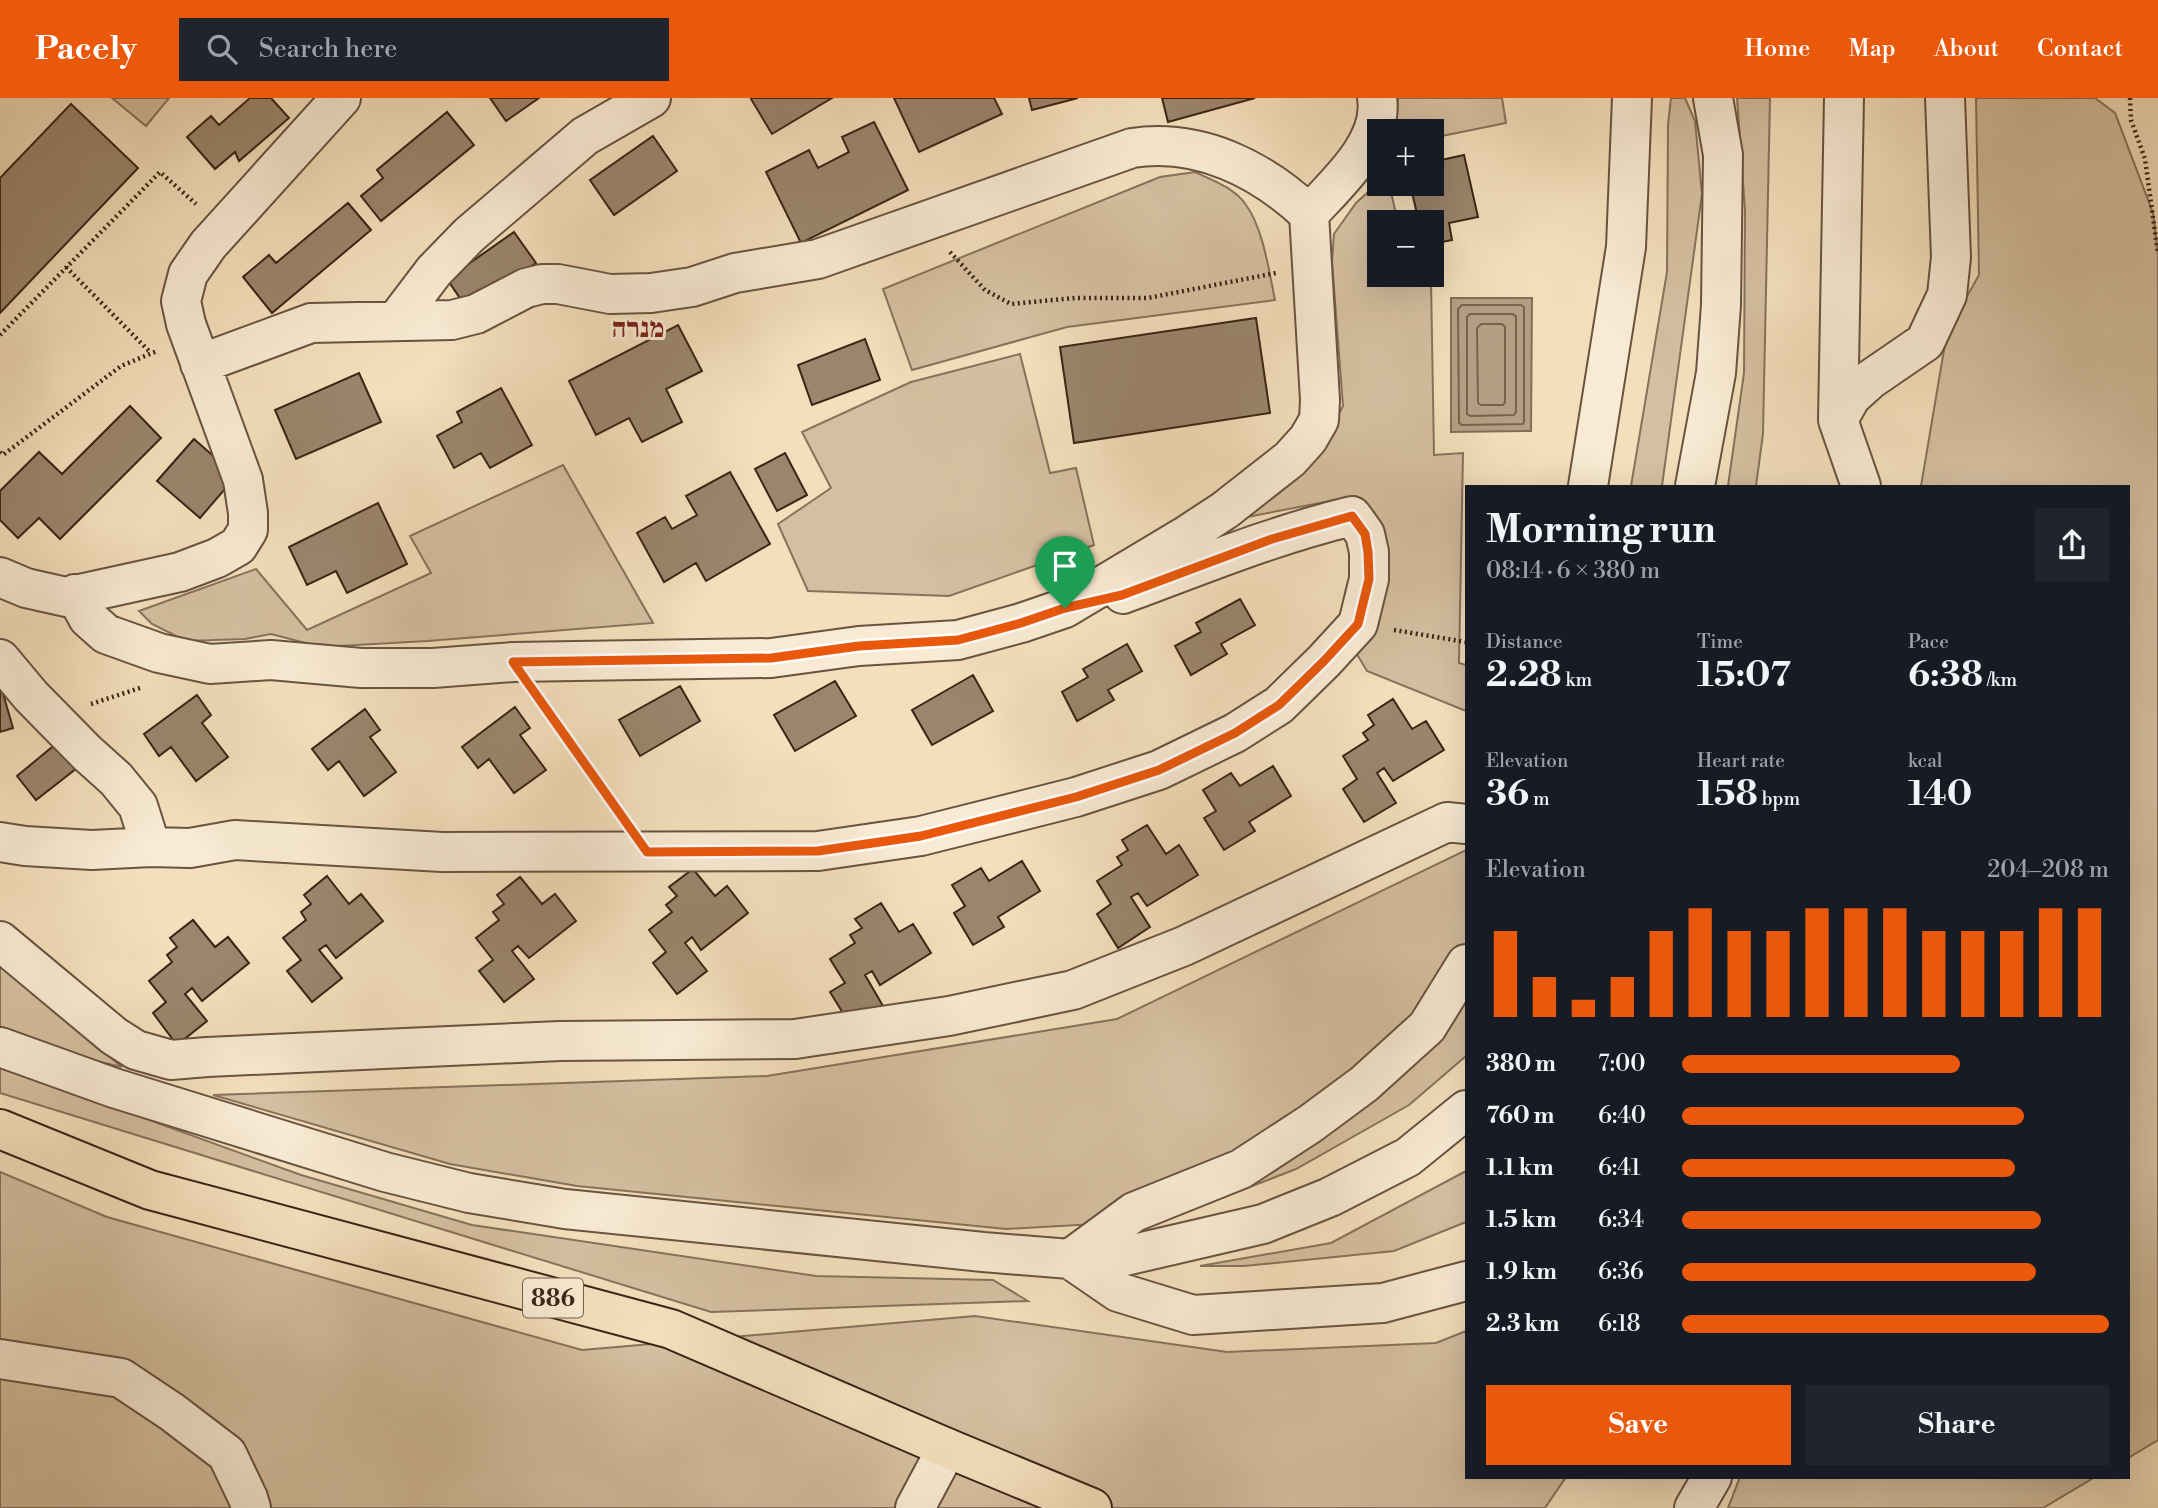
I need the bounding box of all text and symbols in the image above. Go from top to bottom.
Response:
search box [179,18,669,81]
text: Pacely [35,29,137,70]
icon: search [203,30,241,68]
text: Search here [259,33,397,65]
text: Home [1745,34,1810,64]
text: Map [1848,34,1896,64]
text: About [1934,34,1999,64]
text: Contact [2037,34,2123,64]
map controls [1367,119,1444,287]
button: + [1367,119,1444,196]
button: − [1367,210,1444,287]
district label: מנרה [612,311,664,346]
text: Morning run [1486,507,1716,554]
button: share [2035,508,2109,582]
pin [1035,536,1095,608]
icon: arrive [1046,547,1084,585]
text: 08:14 · 6 × 380 m [1486,557,1660,585]
text: Distance [1486,630,1563,654]
text: Time [1697,630,1743,654]
text: Pace [1908,630,1949,654]
text: 2.28 [1486,654,1562,697]
text: 15:07 [1697,654,1791,697]
text: 6:38 [1908,654,1983,697]
text: km [1562,668,1592,692]
text: /km [1983,668,2017,692]
text: Elevation [1486,749,1568,773]
text: Heart rate [1697,749,1785,773]
text: kcal [1908,749,1942,773]
text: 36 [1486,773,1529,816]
text: 158 [1697,773,1758,816]
text: 140 [1908,773,1972,816]
text: m [1529,787,1550,811]
text: bpm [1758,787,1800,811]
text: Elevation [1486,856,1586,884]
text: 204–208 m [1987,856,2109,884]
text: 380 m [1486,1050,1556,1078]
text: 7:00 [1598,1050,1646,1078]
text: 760 m [1486,1102,1554,1130]
text: 6:40 [1598,1102,1646,1130]
text: 1.1 km [1486,1154,1554,1182]
text: 6:41 [1598,1154,1641,1182]
text: 1.5 km [1486,1206,1557,1234]
text: 6:34 [1598,1206,1644,1234]
text: 1.9 km [1486,1258,1557,1286]
text: 6:36 [1598,1258,1644,1286]
road number: 886 [523,1278,583,1317]
text: 2.3 km [1486,1310,1559,1338]
text: 6:18 [1598,1310,1641,1338]
button: Save [1486,1385,1791,1465]
button: Share [1805,1385,2109,1465]

